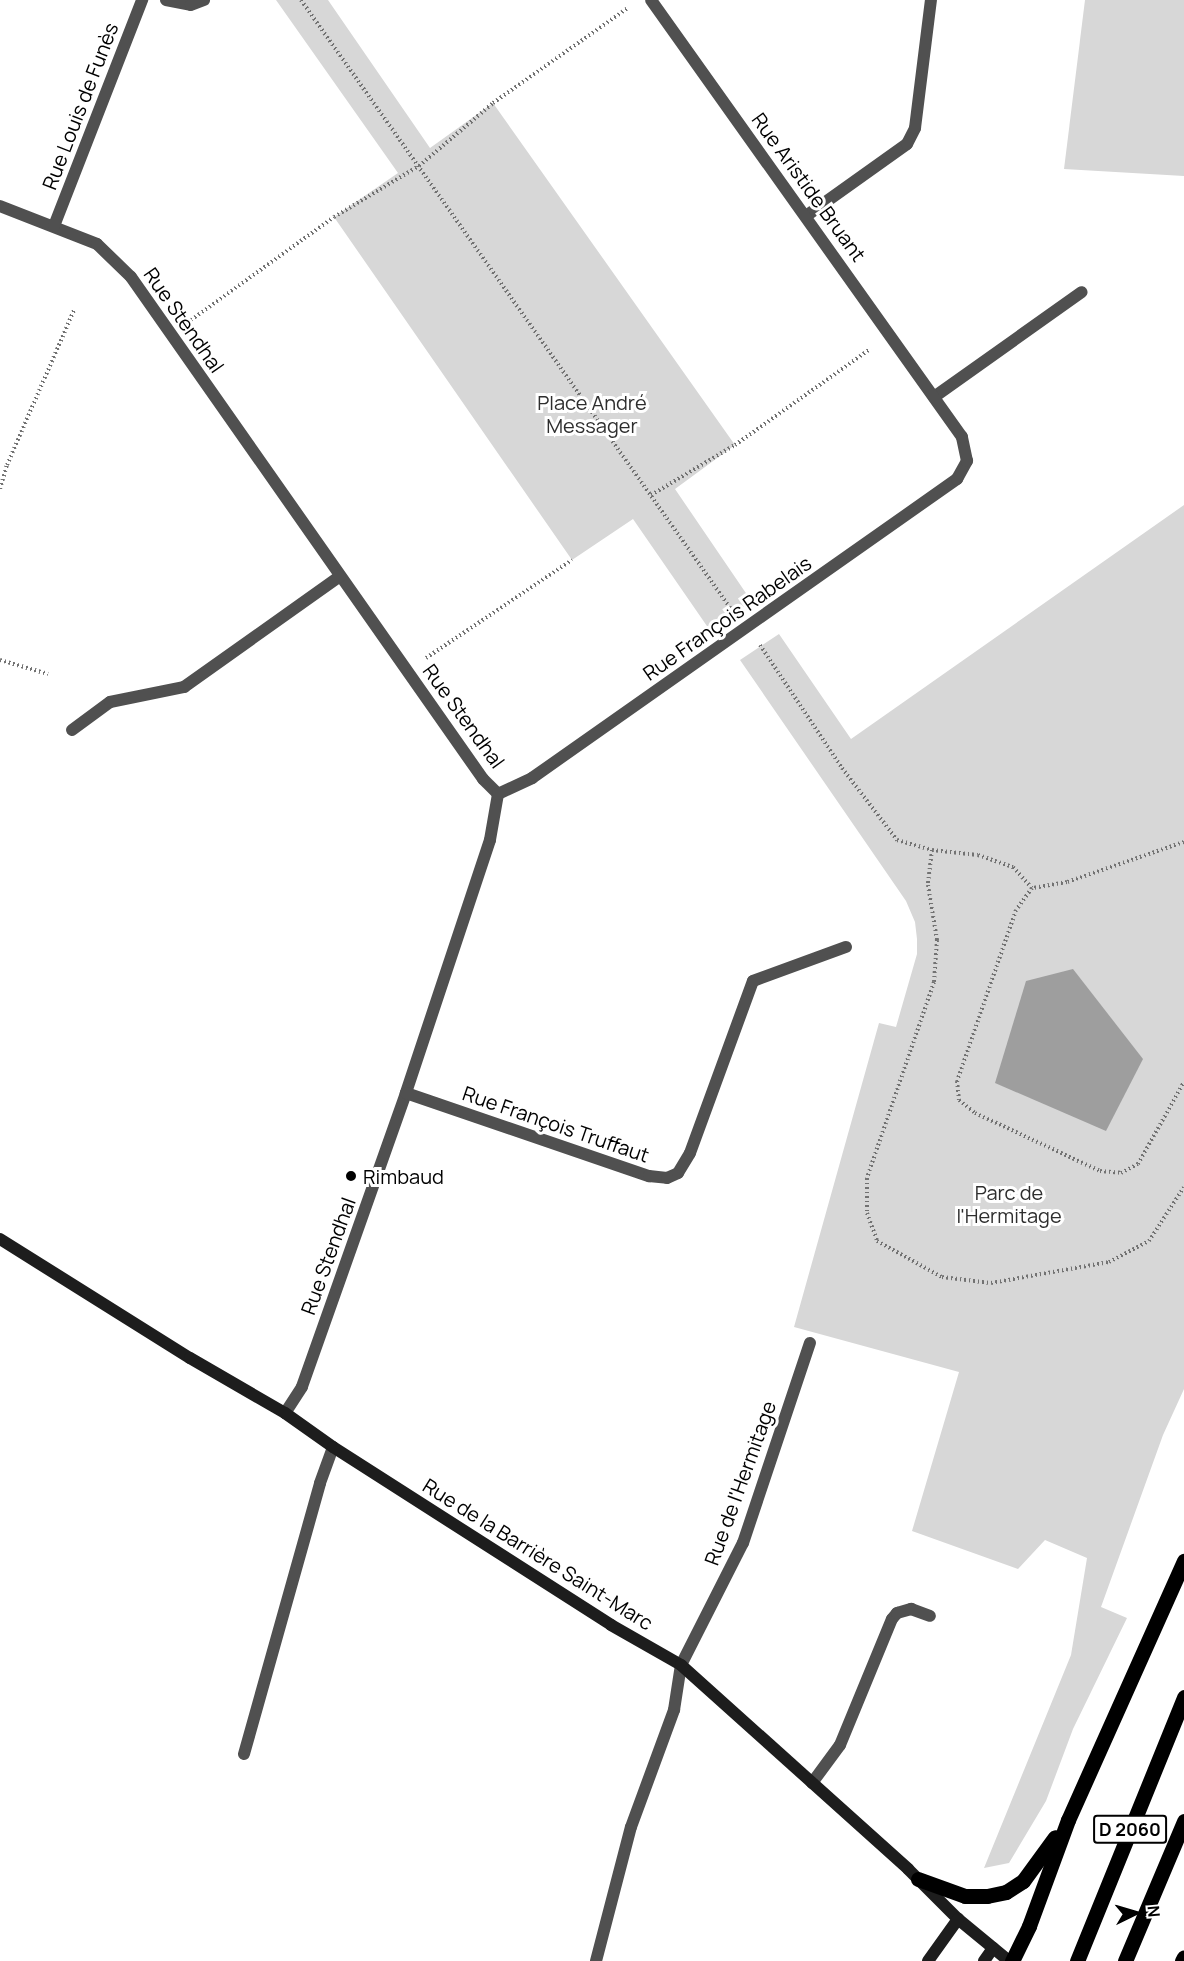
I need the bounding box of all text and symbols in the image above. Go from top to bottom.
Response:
street label: Rue Louis de Funès [37,19,123,193]
street label: Rue Aristide Bruant [747,108,871,266]
street label: Rue Stendhal [139,263,229,377]
park label: Place André Messager [537,391,647,438]
street label: Rue François Rabelais [638,551,816,685]
street label: Rue Stendhal [418,659,510,773]
street label: Rue François Truffaut [460,1081,652,1167]
place label: Rimbaud [363,1164,444,1188]
marker: Rimbaud [344,1169,358,1183]
park label: Parc de l'Hermitage [956,1181,1062,1228]
street label: Rue Stendhal [296,1194,360,1318]
street label: Rue de l'Hermitage [699,1398,781,1568]
street label: Rue de la Barrière Saint-Marc [419,1473,657,1635]
road number: D 2060 [1092,1814,1168,1844]
north arrow [1106,1883,1166,1943]
text: N [1142,1905,1165,1918]

